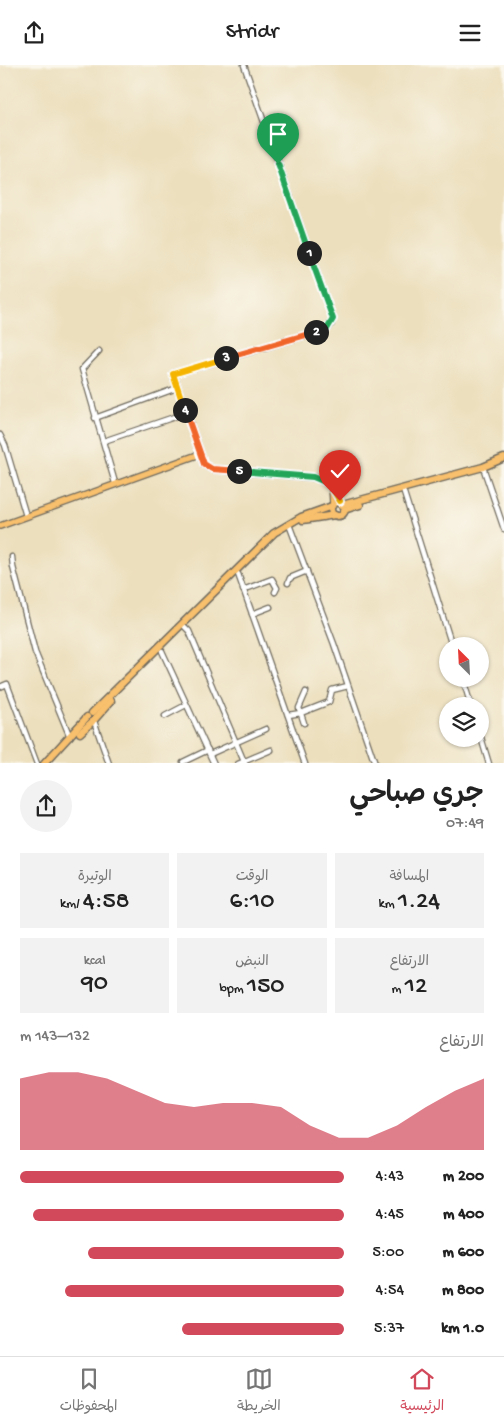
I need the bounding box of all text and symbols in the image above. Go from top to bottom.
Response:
icon: share [20,19,48,47]
icon: menu [456,19,484,47]
text: Stridr [226,20,278,46]
pin [257,113,299,164]
icon: arrive [264,120,292,148]
pin: 1 [296,241,322,265]
text: 1 [307,245,312,262]
pin: 2 [304,319,328,345]
text: 2 [313,324,320,341]
pin: 3 [214,345,238,371]
text: 3 [223,350,230,367]
pin: 4 [172,397,198,423]
text: 4 [182,402,189,419]
pin [319,450,361,501]
icon: check [326,457,354,485]
pin: 5 [226,459,252,483]
text: 5 [236,463,243,480]
north arrow [439,637,489,687]
map controls [439,637,489,747]
button: layers [439,697,489,747]
text: جري صباحي [349,779,484,812]
button: share [20,780,72,832]
text: 07:49 [446,815,484,834]
text: الوتيرة [78,869,112,886]
text: الوقت [236,869,268,886]
text: المسافة [389,869,429,886]
text: 4:58 [83,888,129,917]
text: 6:10 [230,888,274,917]
text: 1.24 [398,888,440,917]
text: /km [60,896,83,913]
text: km [379,896,398,913]
text: kcal [84,953,106,970]
text: النبض [235,954,269,971]
text: الارتفاع [390,954,429,971]
text: 90 [81,970,108,999]
text: 150 [247,973,285,1002]
text: 12 [405,973,427,1002]
text: bpm [220,981,247,998]
text: m [392,981,405,998]
text: 132–143 m [20,1028,90,1047]
text: الارتفاع [439,1034,484,1053]
text: 4:43 [376,1168,404,1187]
text: 200 m [443,1168,484,1187]
text: 4:45 [375,1206,404,1225]
text: 400 m [443,1206,484,1225]
text: 5:00 [372,1244,404,1263]
text: 600 m [443,1244,484,1263]
text: 4:54 [375,1282,404,1301]
text: 800 m [442,1282,484,1301]
text: 5:37 [374,1320,404,1339]
text: 1.0 km [441,1320,484,1339]
tab: المحفوظات [60,1365,117,1418]
tab: الخريطة [237,1365,281,1418]
tab: الرئيسية [400,1365,444,1418]

